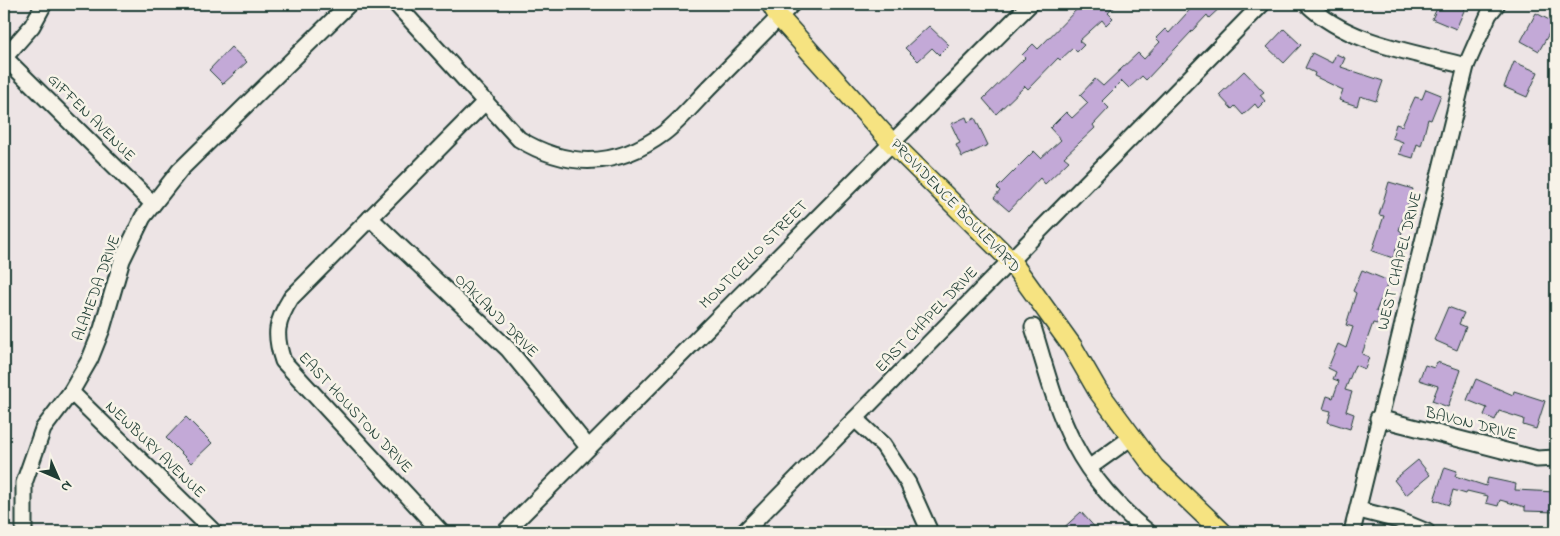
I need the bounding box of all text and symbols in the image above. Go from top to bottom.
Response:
street label: GIFFEN AVENUE [41,68,141,168]
street label: PROVIDENCE BOULEVARD [884,133,1026,279]
street label: WEST CHAPEL DRIVE [1371,189,1429,333]
street label: MONTICELLO STREET [694,195,814,315]
street label: ALAMEDA DRIVE [67,232,127,344]
street label: EAST CHAPEL DRIVE [870,262,984,378]
street label: OAKLAND DRIVE [448,268,544,364]
street label: EAST HOUSTON DRIVE [292,347,418,479]
street label: NEWBURY AVENUE [99,396,211,504]
street label: BAVON DRIVE [1421,401,1520,447]
north arrow [32,454,82,504]
text: N [55,475,77,497]

